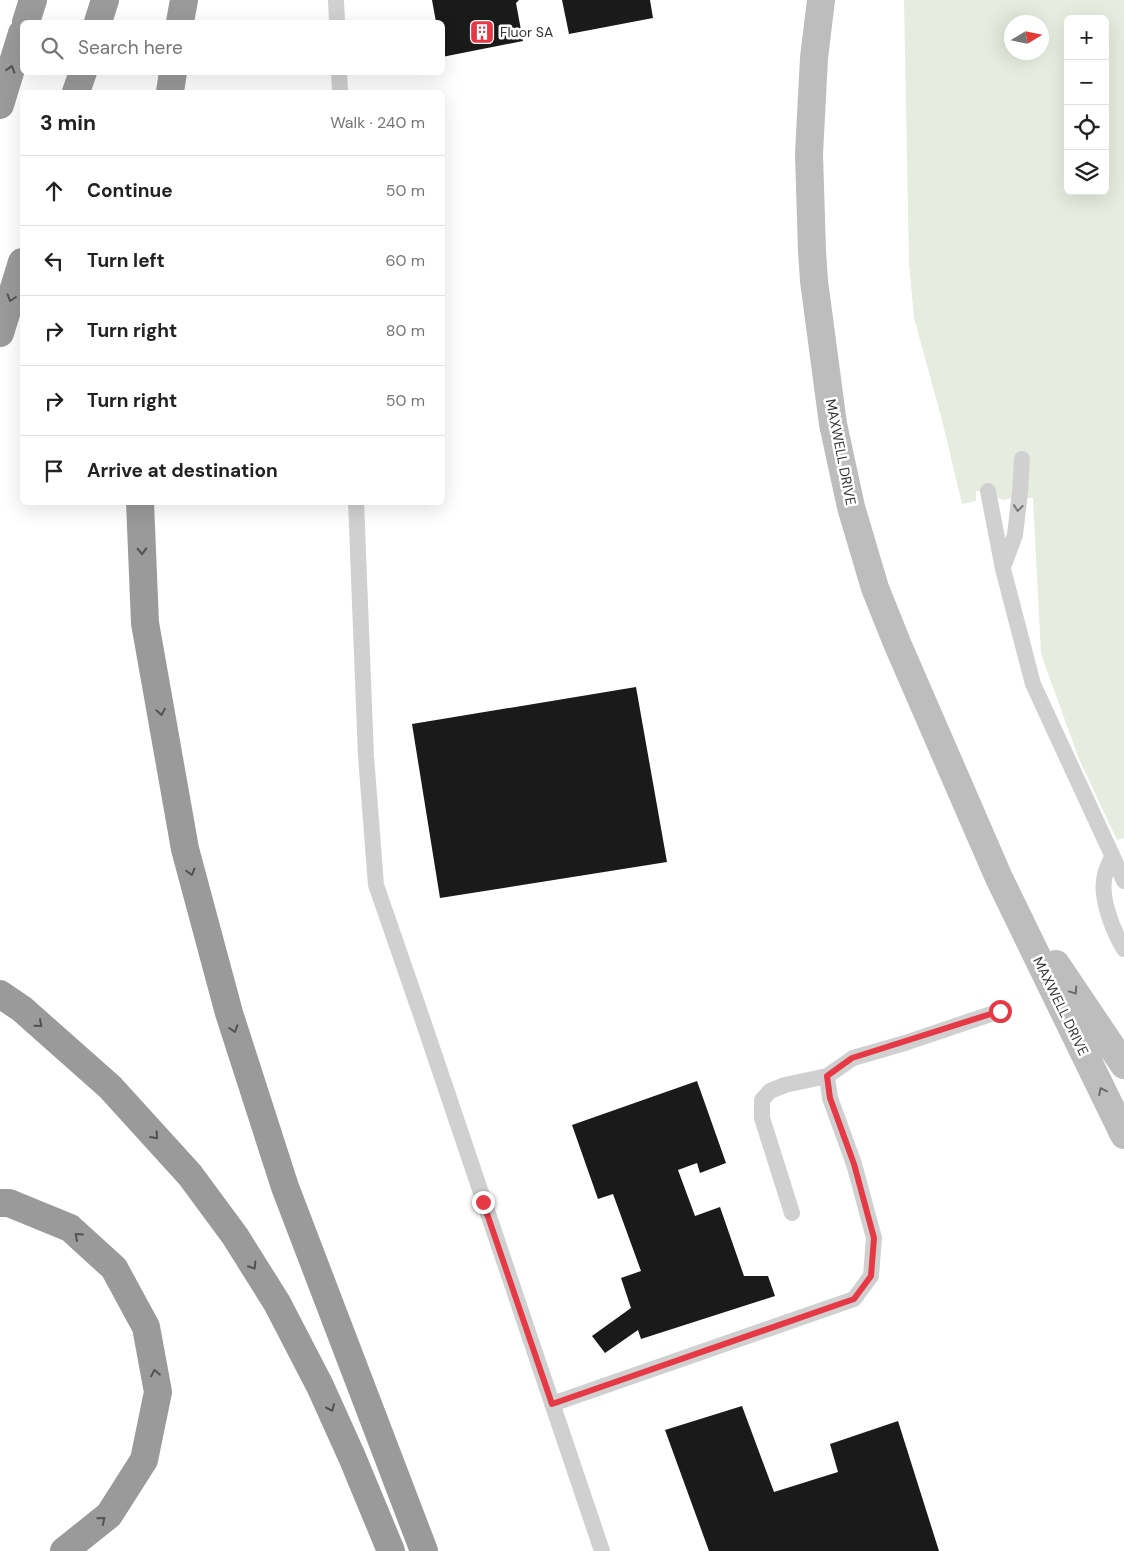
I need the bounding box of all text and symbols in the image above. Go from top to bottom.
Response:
north arrow [1004,15,1049,60]
map controls [1064,15,1109,195]
button: + [1064,15,1109,60]
building icon: Fluor SA [469,19,495,45]
search box [20,20,445,75]
place label: Fluor SA [500,23,553,41]
icon: search [38,34,66,62]
text: Search here [78,35,183,60]
button: − [1064,60,1109,105]
one-way arrow [6,65,16,73]
button: locate [1064,105,1109,150]
text: 3 min [40,109,96,137]
text: Walk · 240 m [330,112,425,133]
button: layers [1064,150,1109,195]
icon: ahead [40,177,68,205]
text: Continue [87,178,173,203]
text: 50 m [386,180,425,201]
icon: left [40,247,68,275]
text: Turn left [87,248,165,273]
text: 60 m [385,250,425,271]
one-way arrow [7,293,17,301]
icon: right [40,317,68,345]
text: Turn right [87,318,177,343]
text: 80 m [386,320,425,341]
icon: right [40,387,68,415]
text: Turn right [87,388,177,413]
text: 50 m [386,390,425,411]
street label: MAXWELL DRIVE [822,397,860,507]
icon: arrive [40,457,68,485]
text: Arrive at destination [87,458,278,483]
one-way arrow [1013,504,1024,512]
one-way arrow [137,547,148,555]
one-way arrow [155,708,165,717]
one-way arrow [185,867,196,876]
street label: MAXWELL DRIVE [1029,954,1093,1059]
one-way arrow [1068,985,1077,995]
route start [989,1000,1012,1023]
one-way arrow [33,1018,42,1027]
one-way arrow [228,1024,238,1032]
one-way arrow [1098,1088,1108,1097]
one-way arrow [149,1131,158,1140]
route end [472,1191,495,1214]
one-way arrow [75,1232,84,1241]
one-way arrow [247,1260,257,1269]
one-way arrow [150,1369,160,1378]
one-way arrow [324,1403,335,1412]
one-way arrow [96,1518,105,1526]

